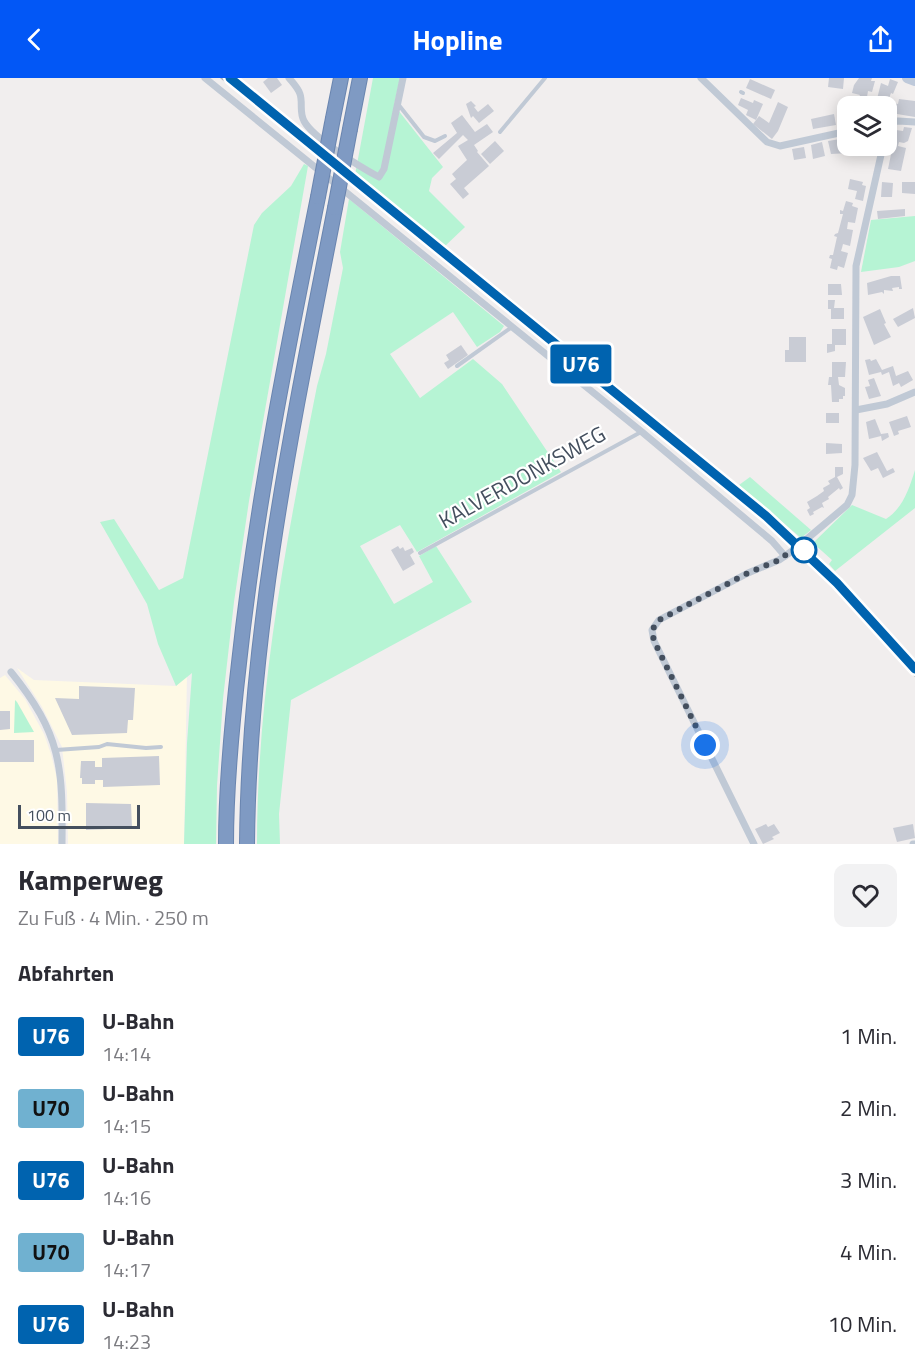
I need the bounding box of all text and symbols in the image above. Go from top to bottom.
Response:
text: Hopline [412,19,503,60]
icon: back [18,23,51,56]
icon: share [864,23,897,56]
map controls [837,96,897,156]
button: layers [837,96,897,156]
line badge: U76 [546,344,616,384]
text: U76 [562,348,600,380]
street label: KALVERDONKSWEG [432,417,612,537]
unlabelled marker [791,537,817,563]
your location [690,730,720,760]
scale bar [18,802,140,830]
text: 100 m [27,803,71,827]
text: Kamperweg [18,858,163,901]
button: heart [834,864,897,927]
text: Zu Fuß · 4 Min. · 250 m [18,902,209,933]
text: Abfahrten [18,956,114,990]
text: U-Bahn [102,1004,174,1038]
text: 1 Min. [840,1019,897,1053]
text: U76 [32,1020,70,1052]
text: 14:14 [102,1038,151,1069]
text: U-Bahn [102,1076,174,1110]
text: 2 Min. [840,1091,897,1125]
text: U70 [32,1092,70,1124]
text: 14:15 [102,1110,151,1141]
text: U-Bahn [102,1148,174,1182]
text: 3 Min. [840,1163,897,1197]
text: U76 [32,1164,70,1196]
text: 14:16 [102,1182,151,1213]
text: U-Bahn [102,1220,174,1254]
text: 4 Min. [840,1235,897,1269]
text: U70 [32,1236,70,1268]
text: 14:17 [102,1254,151,1285]
text: U-Bahn [102,1292,174,1326]
text: 10 Min. [828,1307,897,1341]
text: U76 [32,1308,70,1340]
text: 14:23 [102,1326,151,1357]

